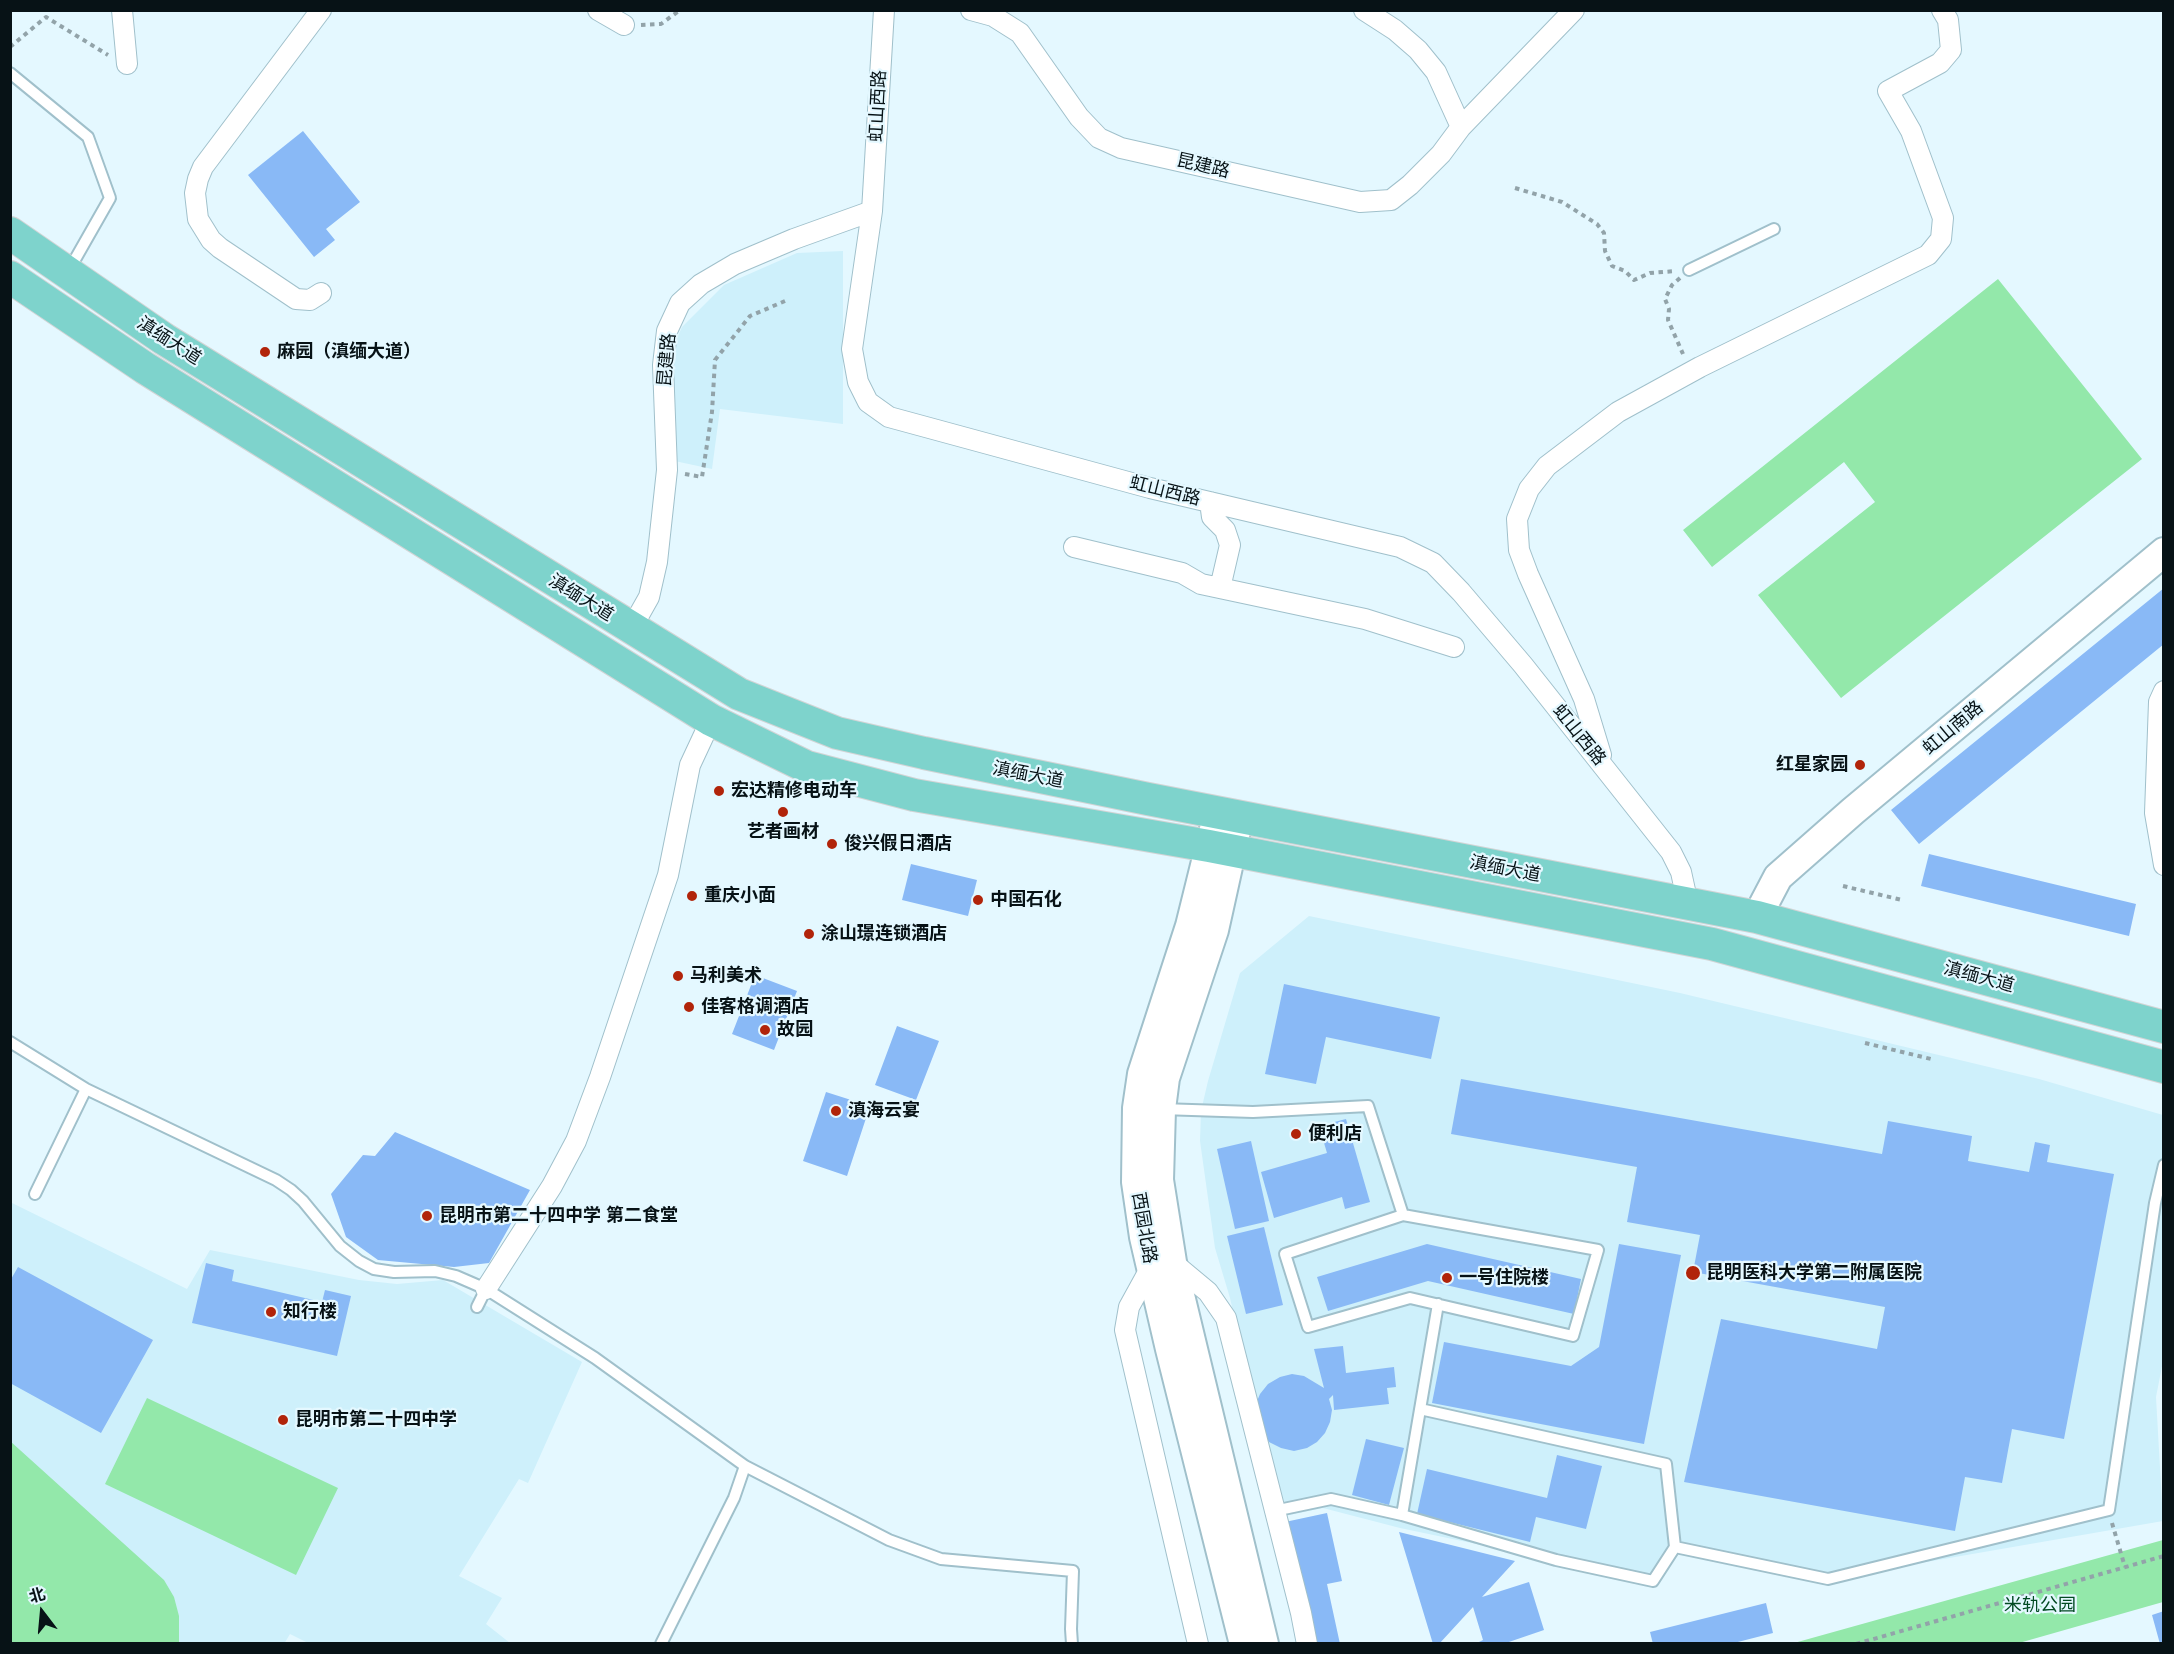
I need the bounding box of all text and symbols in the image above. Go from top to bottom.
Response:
street label: 虹山西路 [865,69,891,143]
street label: 昆建路 [1174,149,1232,183]
street label: 滇缅大道 [133,312,205,370]
street label: 昆建路 [654,332,680,388]
place label: 麻园（滇缅大道） [277,341,421,363]
marker: 麻园（滇缅大道） [258,345,272,359]
street label: 虹山西路 [1127,472,1203,510]
street label: 滇缅大道 [545,570,617,626]
street label: 虹山南路 [1918,697,1988,759]
street label: 虹山西路 [1548,700,1610,770]
place label: 红星家园 [1776,754,1848,776]
street label: 滇缅大道 [991,758,1065,792]
marker: 红星家园 [1853,758,1867,772]
place label: 宏达精修电动车 [731,780,857,802]
marker: 宏达精修电动车 [712,784,726,798]
marker: 艺者画材 [776,805,790,819]
place label: 艺者画材 [747,821,819,843]
place label: 俊兴假日酒店 [844,833,952,855]
marker: 俊兴假日酒店 [825,837,839,851]
street label: 滇缅大道 [1468,852,1542,886]
place label: 重庆小面 [704,885,776,907]
marker: 重庆小面 [685,889,699,903]
place label: 中国石化 [990,889,1062,911]
marker: 中国石化 [971,893,985,907]
place label: 涂山璟连锁酒店 [821,923,947,945]
marker: 涂山璟连锁酒店 [802,927,816,941]
street label: 滇缅大道 [1941,957,2017,997]
place label: 马利美术 [690,965,762,987]
marker: 马利美术 [671,969,685,983]
place label: 佳客格调酒店 [701,996,809,1018]
marker: 佳客格调酒店 [682,1000,696,1014]
place label: 故园 [777,1019,813,1041]
marker: 故园 [758,1023,772,1037]
place label: 滇海云宴 [848,1100,920,1122]
marker: 滇海云宴 [829,1104,843,1118]
place label: 便利店 [1308,1123,1362,1145]
marker: 便利店 [1289,1127,1303,1141]
street label: 西园北路 [1127,1191,1161,1265]
place label: 昆明市第二十四中学 第二食堂 [439,1205,678,1227]
marker: 昆明市第二十四中学 第二食堂 [420,1209,434,1223]
place label: 昆明医科大学第二附属医院 [1706,1262,1922,1284]
marker: 昆明医科大学第二附属医院 [1684,1264,1702,1282]
place label: 一号住院楼 [1459,1267,1549,1289]
marker: 一号住院楼 [1440,1271,1454,1285]
place label: 知行楼 [283,1301,337,1323]
marker: 知行楼 [264,1305,278,1319]
place label: 昆明市第二十四中学 [295,1409,457,1431]
marker: 昆明市第二十四中学 [276,1413,290,1427]
north arrow [12,1582,72,1642]
text: 北 [27,1583,47,1607]
park label: 米轨公园 [2004,1595,2076,1617]

